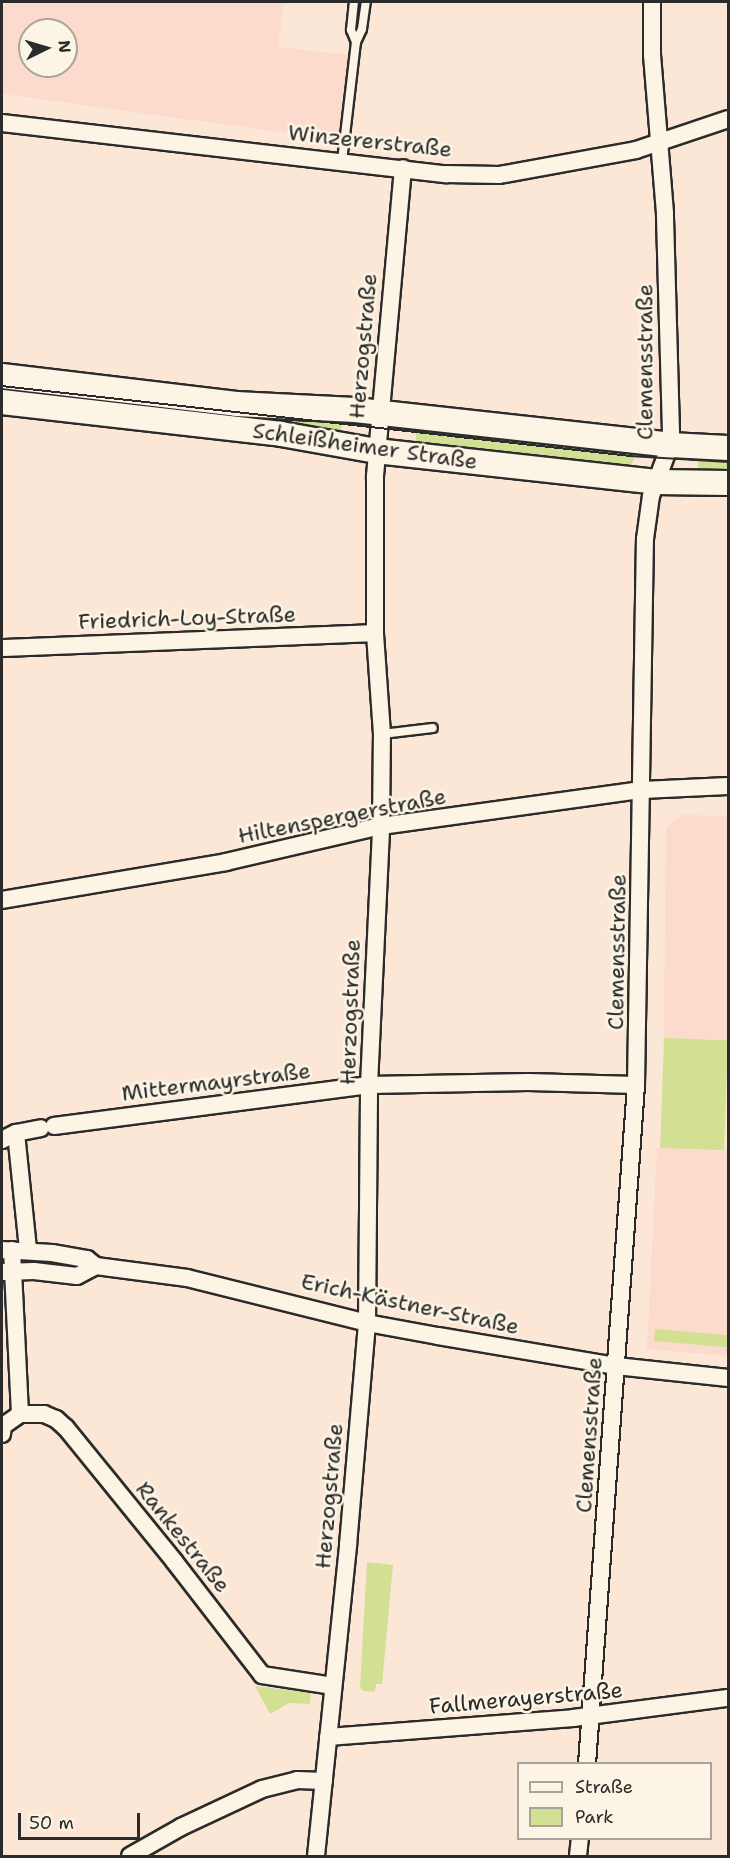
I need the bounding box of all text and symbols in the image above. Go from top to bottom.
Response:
north arrow [18,18,78,78]
text: N [53,39,75,54]
street label: Winzererstraße [287,119,453,163]
street label: Herzogstraße [343,272,383,420]
street label: Clemensstraße [632,284,658,440]
street label: Schleißheimer Straße [251,417,479,475]
street label: Friedrich-Loy-Straße [78,601,296,635]
street label: Hiltenspergerstraße [236,783,448,849]
street label: Clemensstraße [602,874,632,1030]
street label: Herzogstraße [334,939,366,1085]
street label: Mittermayrstraße [120,1057,312,1107]
street label: Erich-Kästner-Straße [299,1268,521,1340]
street label: Clemensstraße [570,1356,608,1514]
street label: Herzogstraße [309,1422,349,1570]
street label: Rankestraße [130,1476,236,1598]
street label: Fallmerayerstraße [428,1676,624,1720]
legend [517,1762,712,1840]
text: Straße [575,1775,633,1799]
scale bar [21,1801,142,1839]
text: Park [575,1805,614,1829]
text: 50 m [29,1811,74,1835]

